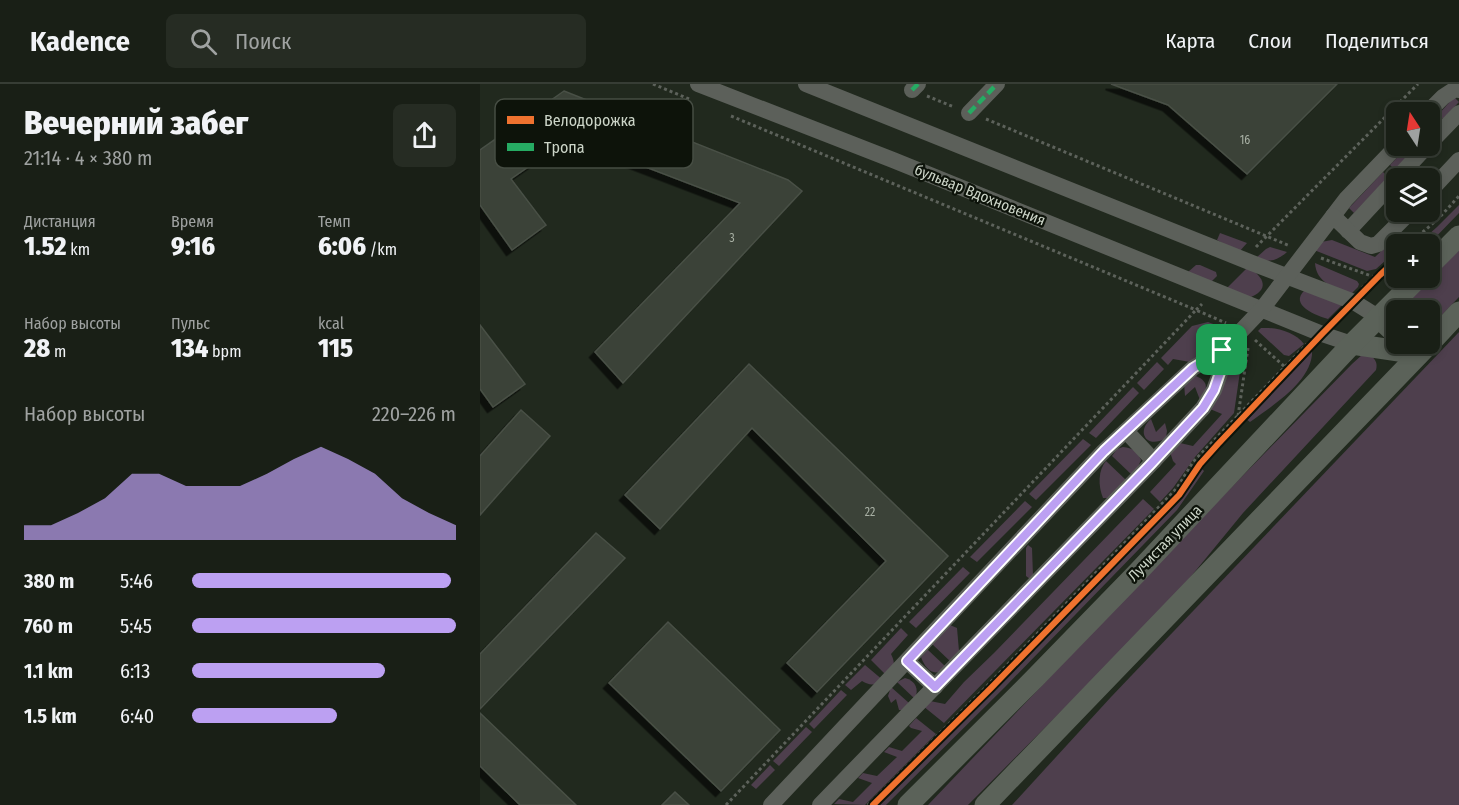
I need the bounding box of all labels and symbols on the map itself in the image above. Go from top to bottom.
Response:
legend [495,99,693,168]
north arrow [1386,102,1440,156]
text: Велодорожка [544,111,636,130]
house number: 16 [1240,133,1250,147]
text: Тропа [544,138,585,157]
street label: бульвар Вдохновения [912,161,1048,229]
house number: 3 [729,231,735,245]
pin [1196,324,1247,375]
street label: Лучистая улица [1124,501,1206,585]
house number: 22 [865,505,875,519]

